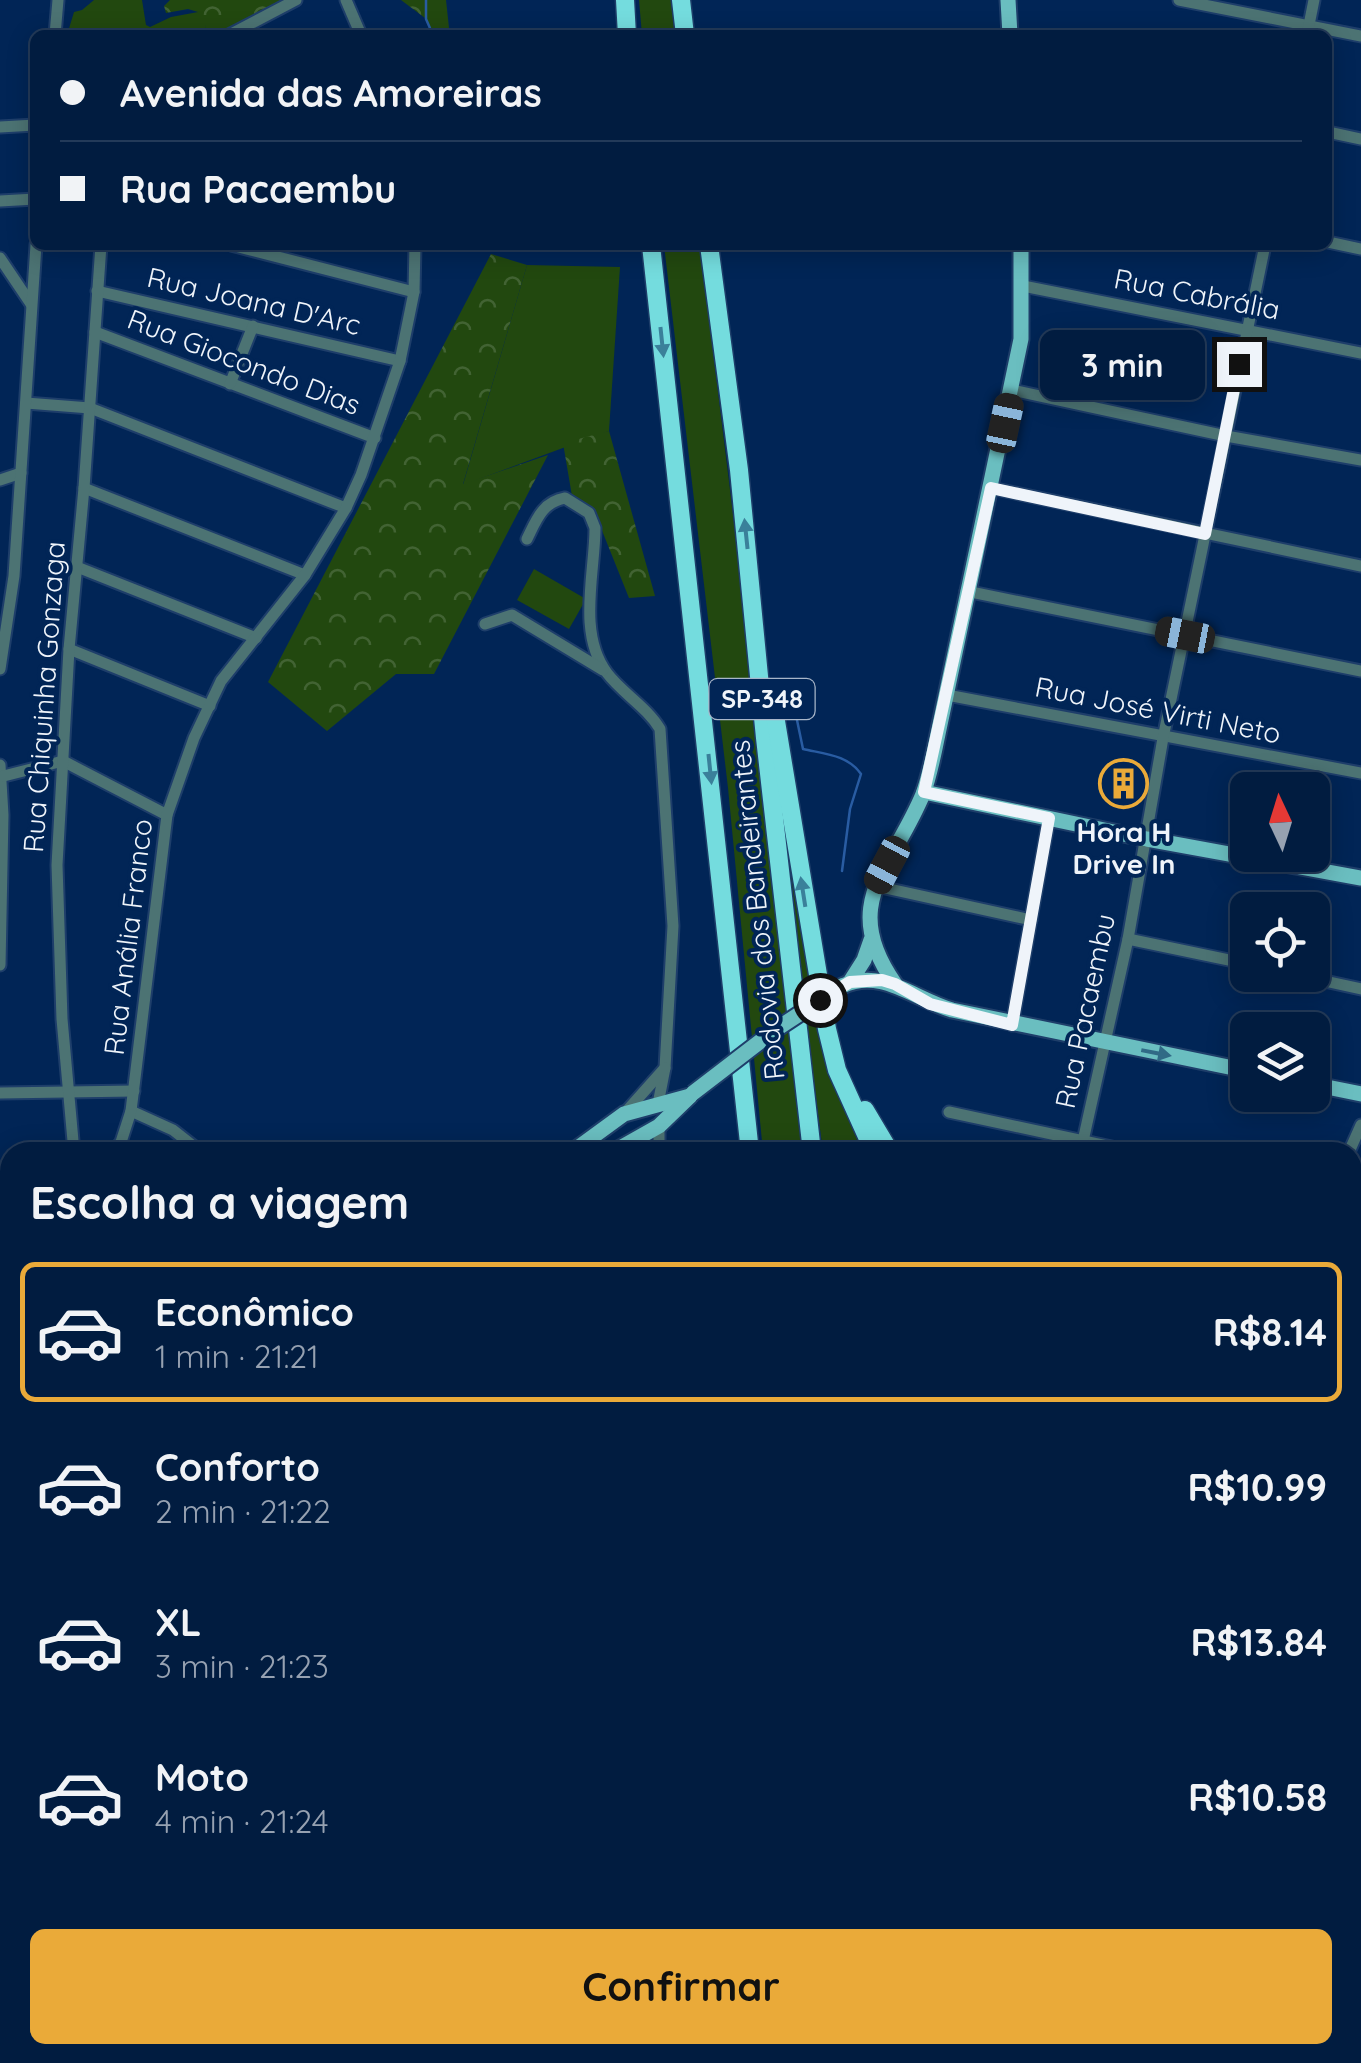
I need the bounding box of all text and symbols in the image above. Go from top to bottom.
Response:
text: Avenida das Amoreiras [120,69,542,117]
text: Rua Pacaembu [120,165,396,213]
street label: Rua Joana D'Arc [144,259,364,342]
street label: Rua Cabrália [1111,260,1283,327]
street label: Rua Giocondo Dias [123,301,366,422]
one-way arrow [654,327,670,358]
callout: 3 min [1039,329,1204,399]
route end [1217,342,1262,387]
text: 3 min [1081,345,1164,385]
car [984,391,1026,455]
one-way arrow [738,517,754,549]
street label: Rua Chiquinha Gonzaga [15,540,72,854]
car [1153,615,1217,655]
street label: Rua José Virti Neto [1032,669,1284,750]
road number: SP-348 [710,679,814,719]
street label: Rodovia dos Bandeirantes [721,738,792,1082]
one-way arrow [703,754,719,786]
building icon: Hora H Drive In [1098,758,1150,810]
north arrow [1230,772,1330,872]
map controls [1230,772,1330,1112]
place label: Hora H Drive In [1072,814,1176,881]
street label: Rua Anália Franco [96,817,159,1057]
car [860,831,914,899]
one-way arrow [794,876,810,908]
button: locate [1230,892,1330,992]
street label: Rua Pacaembu [1047,910,1122,1112]
route start [798,978,843,1023]
button: layers [1230,1012,1330,1112]
one-way arrow [1141,1046,1172,1062]
text: Escolha a viagem [30,1174,409,1230]
icon: car [35,1287,125,1377]
text: Econômico [155,1288,354,1336]
text: R$8.14 [1213,1308,1327,1356]
text: 1 min · 21:21 [155,1336,319,1376]
icon: car [35,1442,125,1532]
text: Conforto [155,1443,320,1491]
text: R$10.99 [1187,1463,1327,1511]
text: 2 min · 21:22 [155,1491,331,1531]
icon: car [35,1597,125,1687]
text: XL [155,1598,201,1646]
text: R$13.84 [1190,1618,1327,1666]
text: 3 min · 21:23 [155,1646,329,1686]
icon: car [35,1752,125,1842]
text: Moto [155,1753,249,1801]
text: R$10.58 [1188,1773,1327,1821]
text: 4 min · 21:24 [155,1801,329,1841]
button: Confirmar [30,1929,1332,2044]

